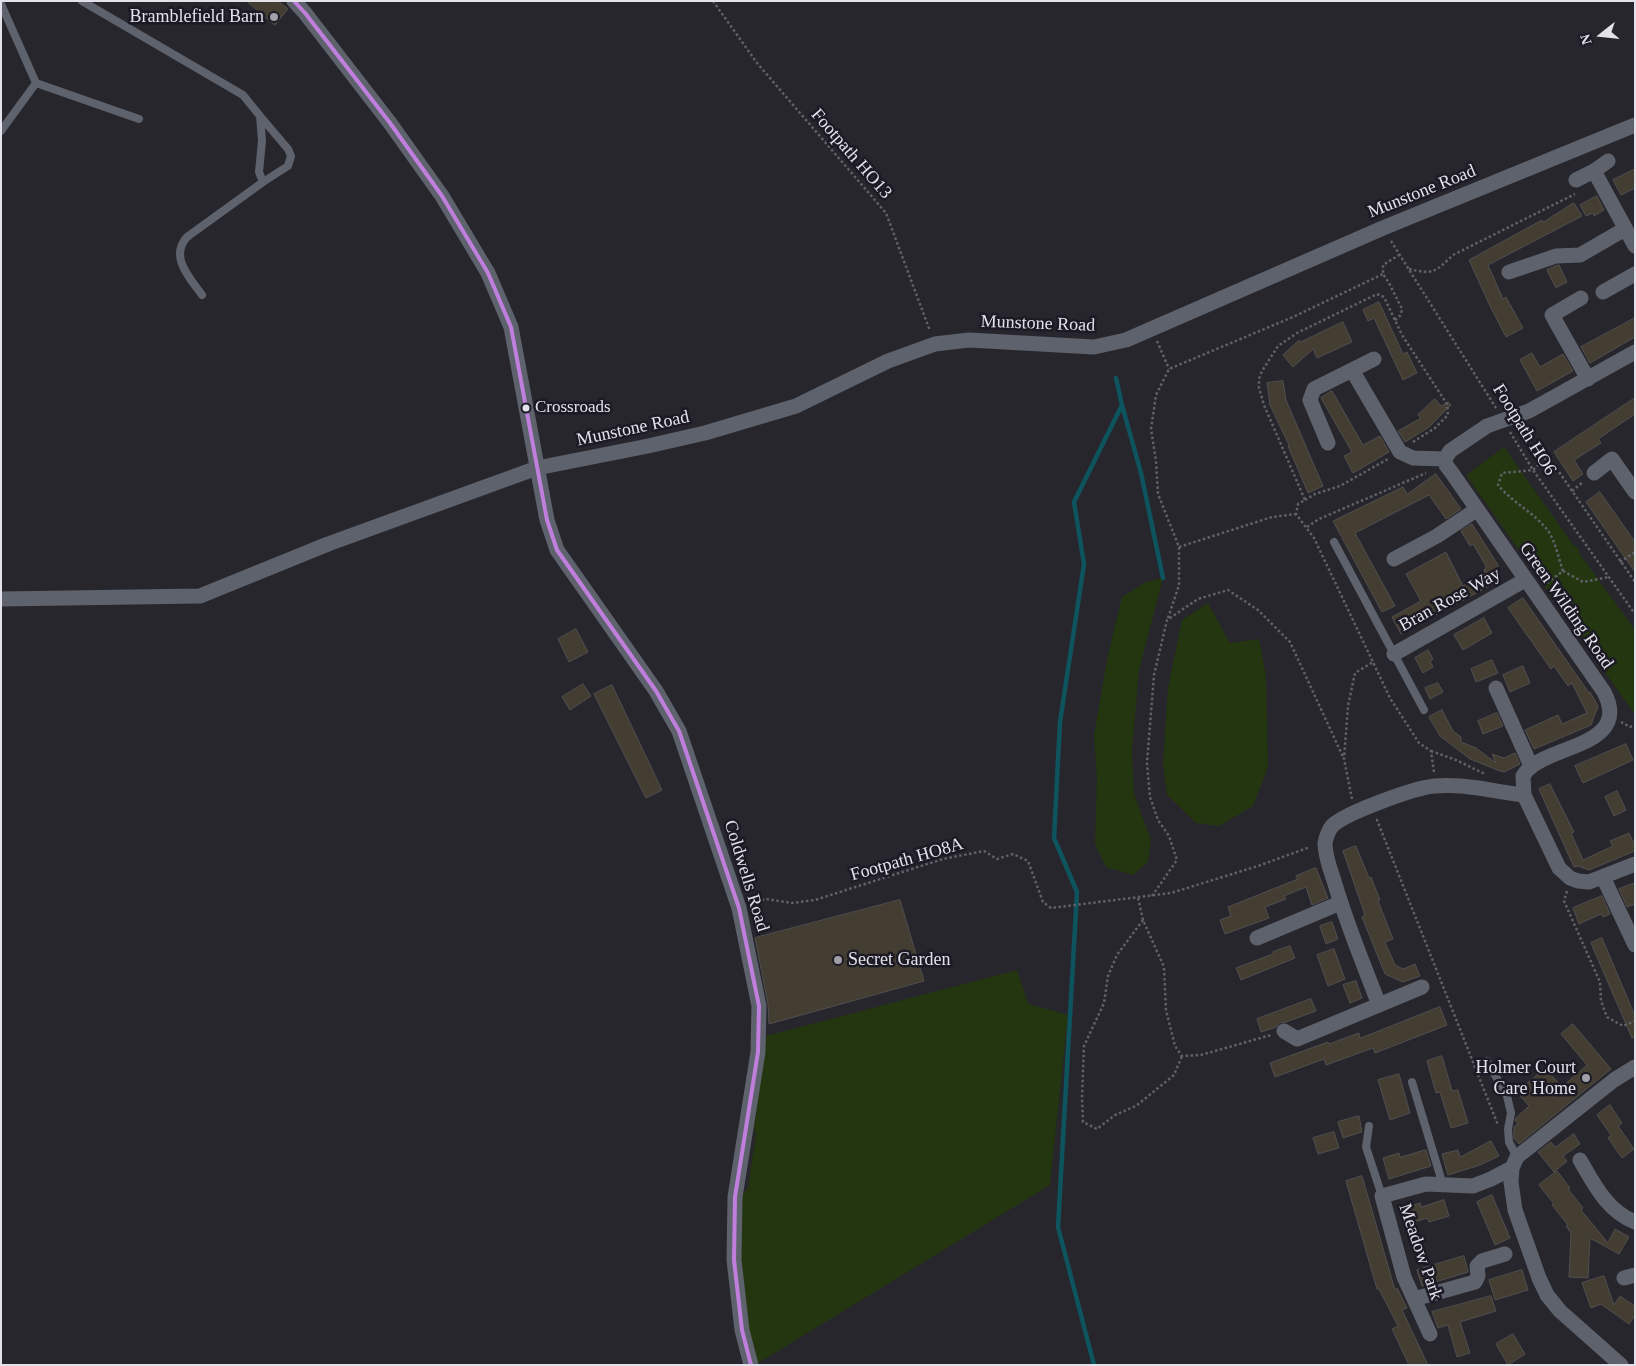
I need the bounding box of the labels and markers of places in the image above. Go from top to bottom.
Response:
place label: Bramblefield Barn [130,6,264,28]
marker: Bramblefield Barn [268,11,280,23]
place label: Crossroads [535,398,611,418]
marker: Crossroads [521,403,531,413]
place label: Secret Garden [848,949,950,971]
marker: Secret Garden [832,954,844,966]
place label: Holmer Court Care Home [1476,1057,1576,1100]
marker: Holmer Court Care Home [1580,1072,1592,1084]

